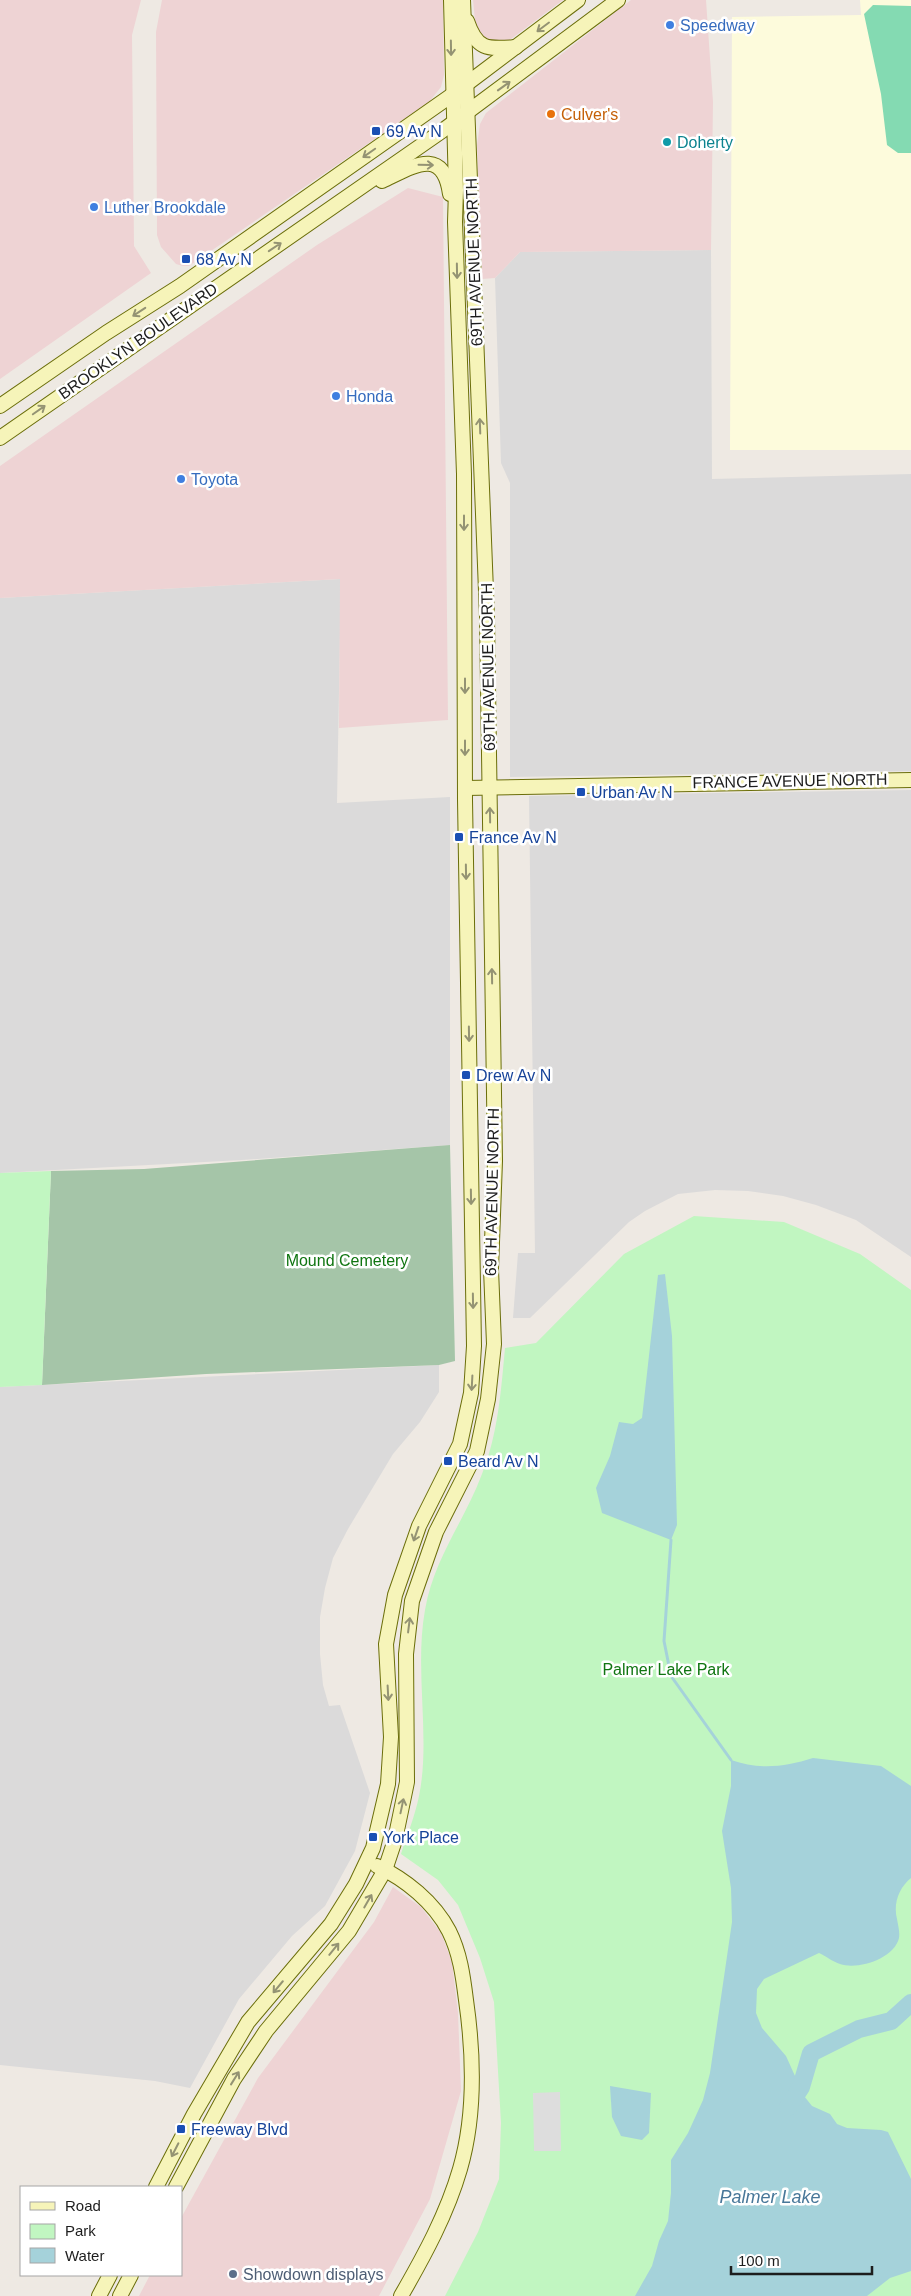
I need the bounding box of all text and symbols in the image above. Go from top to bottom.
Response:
place label: Speedway [680,17,755,34]
marker: Speedway [664,19,676,31]
one-way arrow [537,21,550,32]
one-way arrow [447,39,456,55]
one-way arrow [497,81,511,91]
place label: Culver's [561,106,618,123]
marker: Culver's [545,108,557,120]
place label: 69 Av N [386,123,442,140]
marker: 69 Av N [370,125,382,137]
place label: Doherty [677,134,733,151]
marker: Doherty [661,136,673,148]
one-way arrow [362,148,376,158]
one-way arrow [417,160,433,170]
street label: 69TH AVENUE NORTH [463,178,485,346]
place label: Luther Brookdale [104,199,226,216]
marker: Luther Brookdale [88,201,100,213]
one-way arrow [268,242,282,252]
place label: 68 Av N [196,251,252,268]
marker: 68 Av N [180,253,192,265]
one-way arrow [452,262,461,278]
street label: BROOKLYN BOULEVARD [55,280,221,402]
one-way arrow [132,307,146,317]
place label: Honda [346,388,393,405]
marker: Honda [330,390,342,402]
one-way arrow [32,405,46,415]
one-way arrow [476,418,485,434]
place label: Toyota [191,471,238,488]
marker: Toyota [175,473,187,485]
one-way arrow [459,514,469,531]
street label: 69TH AVENUE NORTH [478,583,498,751]
one-way arrow [460,677,470,693]
one-way arrow [460,740,470,756]
street label: FRANCE AVENUE NORTH [692,771,888,791]
place label: Urban Av N [591,784,673,801]
marker: Urban Av N [575,786,587,798]
one-way arrow [485,807,495,824]
place label: France Av N [469,829,557,846]
marker: France Av N [453,831,465,843]
one-way arrow [462,863,471,879]
one-way arrow [487,968,497,984]
one-way arrow [464,1026,474,1042]
place label: Drew Av N [476,1067,551,1084]
marker: Drew Av N [460,1069,472,1081]
street label: 69TH AVENUE NORTH [482,1108,502,1276]
one-way arrow [466,1188,476,1204]
park label: Mound Cemetery [286,1252,408,1269]
one-way arrow [468,1292,478,1309]
one-way arrow [467,1375,476,1391]
place label: Beard Av N [458,1453,539,1470]
marker: Beard Av N [442,1455,454,1467]
one-way arrow [411,1526,420,1542]
one-way arrow [404,1617,414,1633]
park label: Palmer Lake Park [602,1661,731,1678]
one-way arrow [384,1684,393,1700]
one-way arrow [398,1799,407,1815]
place label: York Place [383,1829,459,1846]
marker: York Place [367,1831,379,1843]
one-way arrow [363,1894,373,1908]
one-way arrow [328,1943,339,1956]
one-way arrow [272,1980,283,1993]
one-way arrow [230,2071,241,2085]
place label: Freeway Blvd [191,2121,288,2138]
marker: Freeway Blvd [175,2123,187,2135]
one-way arrow [170,2143,180,2158]
legend [20,2186,182,2276]
water label: Palmer Lake [719,2187,821,2207]
text: Road [65,2197,101,2214]
text: Park [65,2222,96,2239]
scale bar [731,2244,872,2276]
text: Water [65,2247,104,2264]
text: 100 m [738,2252,780,2269]
place label: Showdown displays [243,2266,384,2283]
marker: Showdown displays [227,2268,239,2280]

